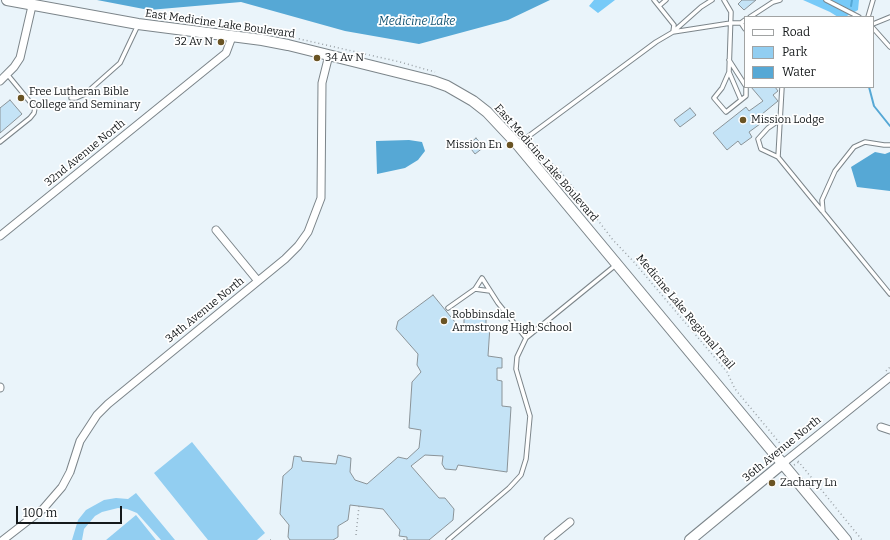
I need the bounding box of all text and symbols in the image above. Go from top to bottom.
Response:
street label: East Medicine Lake Boulevard [144,7,296,41]
water label: Medicine Lake [379,15,455,29]
legend [744,16,874,88]
text: Road [782,25,810,39]
place label: 32 Av N [175,35,213,49]
marker: 32 Av N [216,37,226,47]
text: Park [782,45,807,59]
place label: 34 Av N [325,51,364,65]
marker: 34 Av N [312,53,322,63]
text: Water [782,65,816,79]
place label: Free Lutheran Bible College and Seminary [29,85,140,111]
marker: Free Lutheran Bible College and Seminary [16,93,26,103]
street label: East Medicine Lake Boulevard [491,102,601,224]
place label: Mission Lodge [751,113,824,127]
marker: Mission Lodge [738,115,748,125]
street label: 32nd Avenue North [42,117,128,189]
place label: Mission En [446,138,502,152]
marker: Mission En [505,140,515,150]
street label: Medicine Lake Regional Trail [633,252,737,372]
street label: 34th Avenue North [163,274,247,346]
place label: Robbinsdale Armstrong High School [452,308,572,334]
marker: Robbinsdale Armstrong High School [439,316,449,326]
street label: 36th Avenue North [740,413,824,485]
place label: Zachary Ln [780,476,837,490]
marker: Zachary Ln [767,478,777,488]
scale bar [18,498,124,524]
text: 100 m [23,506,57,520]

